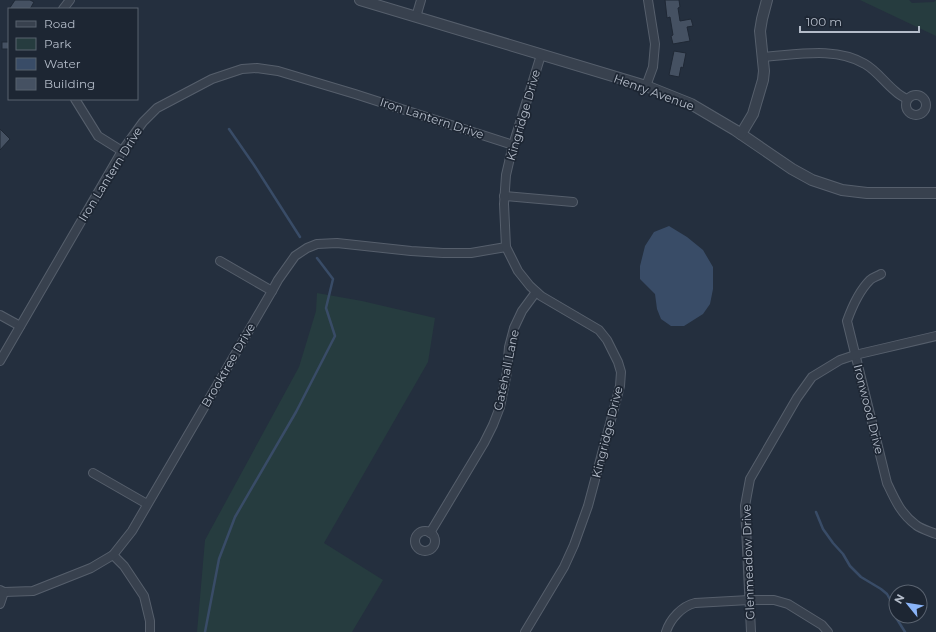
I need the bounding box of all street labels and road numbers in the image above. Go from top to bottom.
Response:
street label: Kingridge Drive [503,68,543,162]
street label: Henry Avenue [612,70,696,114]
street label: Iron Lantern Drive [378,94,486,142]
street label: Iron Lantern Drive [75,124,145,224]
street label: Brooktree Drive [198,320,258,410]
street label: Gatehall Lane [490,328,522,412]
street label: Ironwood Drive [851,363,887,455]
street label: Kingridge Drive [588,384,626,480]
street label: Glenmeadow Drive [738,504,758,620]

